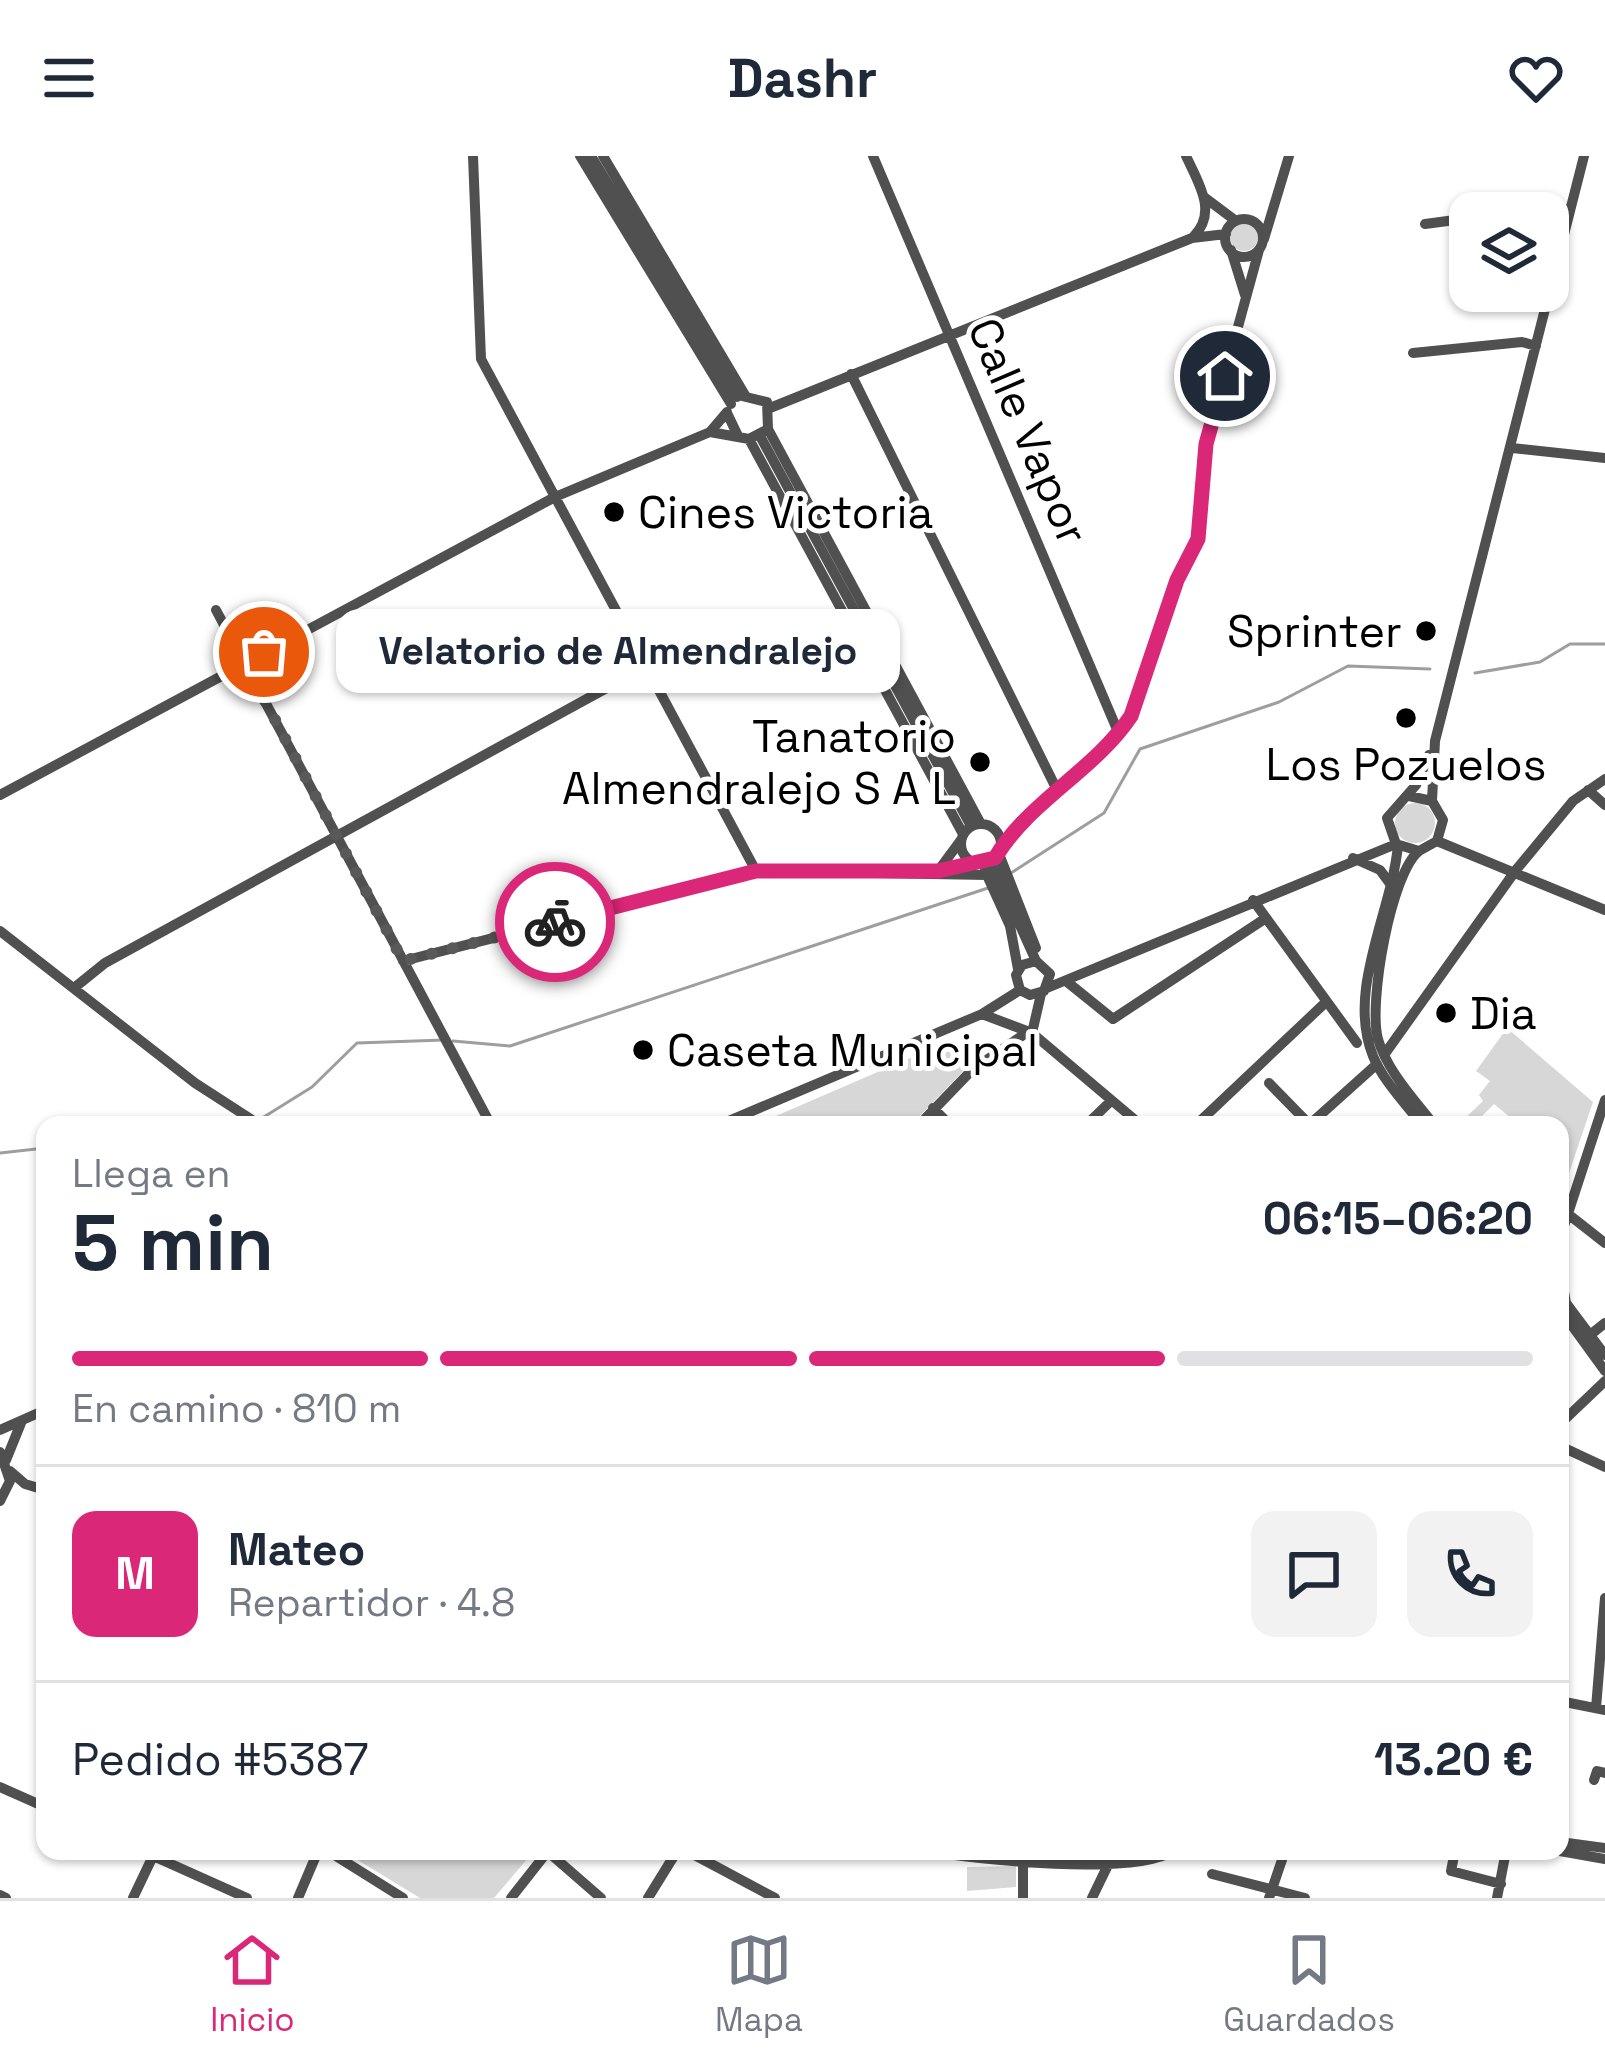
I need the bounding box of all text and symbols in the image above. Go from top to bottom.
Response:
text: Dashr [728,44,877,113]
icon: menu [36,45,102,111]
icon: heart [1503,45,1569,111]
map controls [1449,192,1569,312]
button: layers [1449,192,1569,312]
street label: Calle Vapor [955,309,1102,553]
pin [1174,325,1276,427]
icon: home [1192,343,1258,409]
place label: Cines Victoria [638,484,933,541]
marker: Cines Victoria [601,499,627,525]
pin [213,601,315,703]
place label: Sprinter [1227,603,1402,660]
callout: Velatorio de Almendralejo [336,610,900,694]
marker: Sprinter [1413,618,1439,644]
icon: bag [231,619,297,685]
text: Velatorio de Almendralejo [379,626,857,675]
marker: Los Pozuelos [1393,705,1419,731]
place label: Tanatorio Almendralejo S A L [562,708,956,817]
place label: Los Pozuelos [1266,736,1547,793]
marker: Tanatorio Almendralejo S A L [967,749,993,775]
courier [495,862,615,982]
icon: bike [522,889,588,955]
place label: Dia [1470,985,1537,1042]
marker: Dia [1433,1000,1459,1026]
place label: Caseta Municipal [667,1022,1038,1079]
marker: Caseta Municipal [630,1037,656,1063]
text: Llega en [72,1149,230,1198]
text: 06:15–06:20 [1263,1190,1533,1247]
text: 5 min [72,1193,274,1293]
text: En camino · 810 m [72,1384,401,1433]
button: chat [1251,1511,1377,1637]
button: phone [1407,1511,1533,1637]
text: Mateo [228,1521,365,1578]
text: M [115,1545,155,1602]
text: Repartidor · 4.8 [228,1578,515,1627]
text: Pedido #5387 [72,1731,369,1788]
text: 13.20 € [1374,1731,1533,1788]
tab: Inicio [210,1927,295,2041]
tab: Mapa [715,1927,803,2041]
tab: Guardados [1223,1927,1395,2041]

